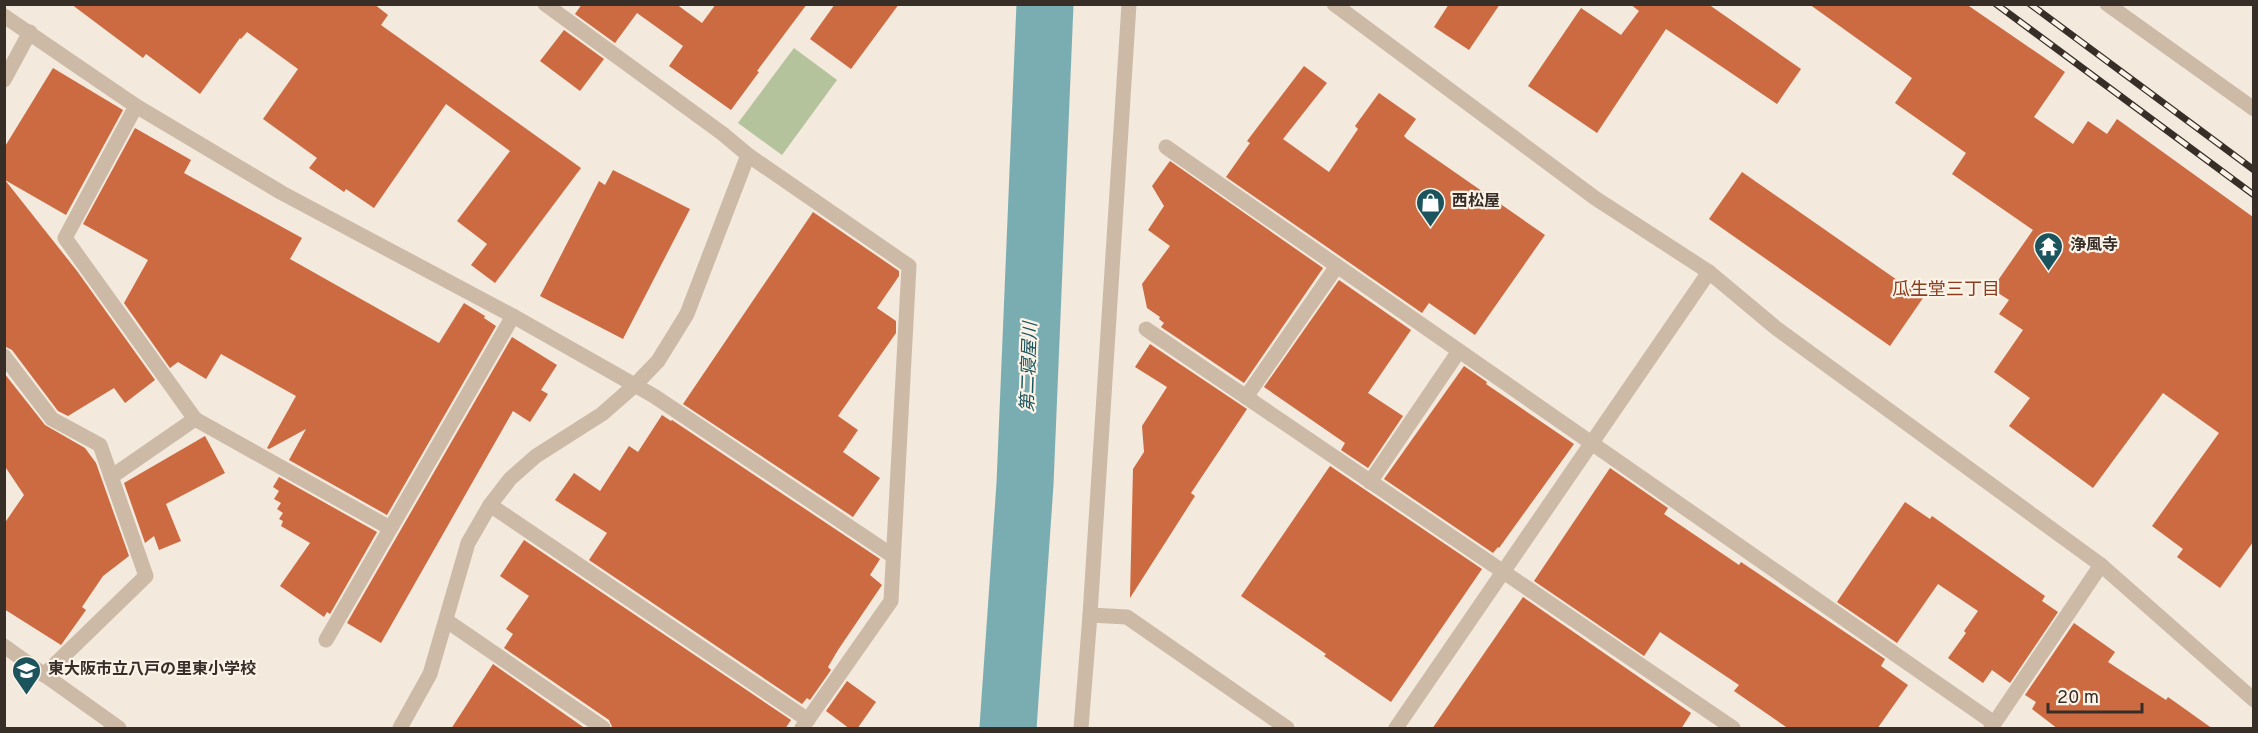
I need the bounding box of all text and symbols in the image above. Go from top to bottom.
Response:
shop icon: 西松屋 [1415,186,1447,228]
place label: 西松屋 [1452,192,1500,212]
temple icon: 浄風寺 [2033,230,2065,272]
place label: 浄風寺 [2070,236,2118,256]
district label: 瓜生堂三丁目 [1892,279,2000,302]
water label: 第二寝屋川 [1017,320,1043,412]
school or university icon: 東大阪市立八戸の里東小学校 [11,654,43,696]
place label: 東大阪市立八戸の里東小学校 [48,660,256,680]
scale bar [2048,676,2142,714]
text: 20 m [2057,687,2099,710]

